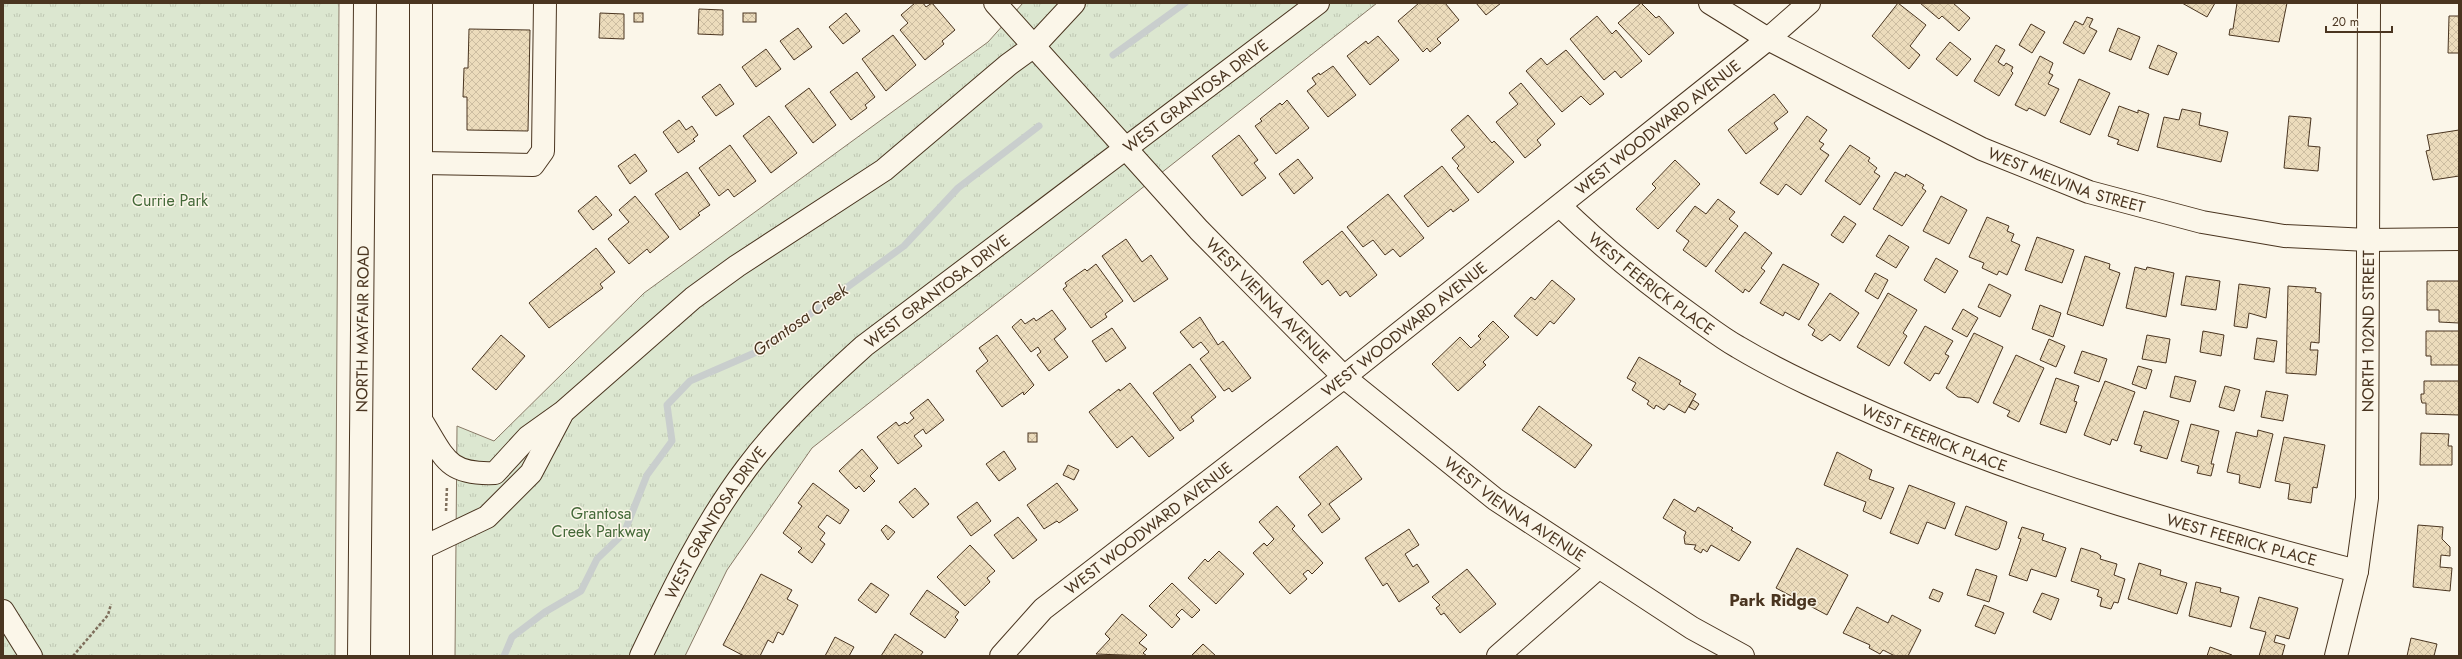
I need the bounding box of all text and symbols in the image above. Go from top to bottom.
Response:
scale bar [2326,8,2392,34]
text: 20 m [2332,13,2359,31]
street label: WEST GRANTOSA DRIVE [1118,34,1273,158]
street label: WEST WOODWARD AVENUE [1570,54,1746,201]
street label: WEST MELVINA STREET [1984,142,2148,219]
park label: Currie Park [132,189,209,212]
street label: WEST FEERICK PLACE [1583,227,1719,340]
street label: WEST GRANTOSA DRIVE [860,229,1015,354]
street label: WEST VIENNA AVENUE [1201,233,1335,369]
street label: NORTH MAYFAIR ROAD [350,245,375,413]
street label: NORTH 102ND STREET [2356,250,2380,412]
street label: WEST WOODWARD AVENUE [1317,256,1492,402]
water label: Grantosa Creek [747,278,853,362]
street label: WEST FEERICK PLACE [1858,399,2010,478]
street label: WEST GRANTOSA DRIVE [659,441,772,603]
street label: WEST VIENNA AVENUE [1439,451,1590,567]
street label: WEST WOODWARD AVENUE [1060,456,1237,600]
park label: Grantosa Creek Parkway [552,502,651,543]
street label: WEST FEERICK PLACE [2163,508,2319,572]
district label: Park Ridge [1729,588,1817,612]

